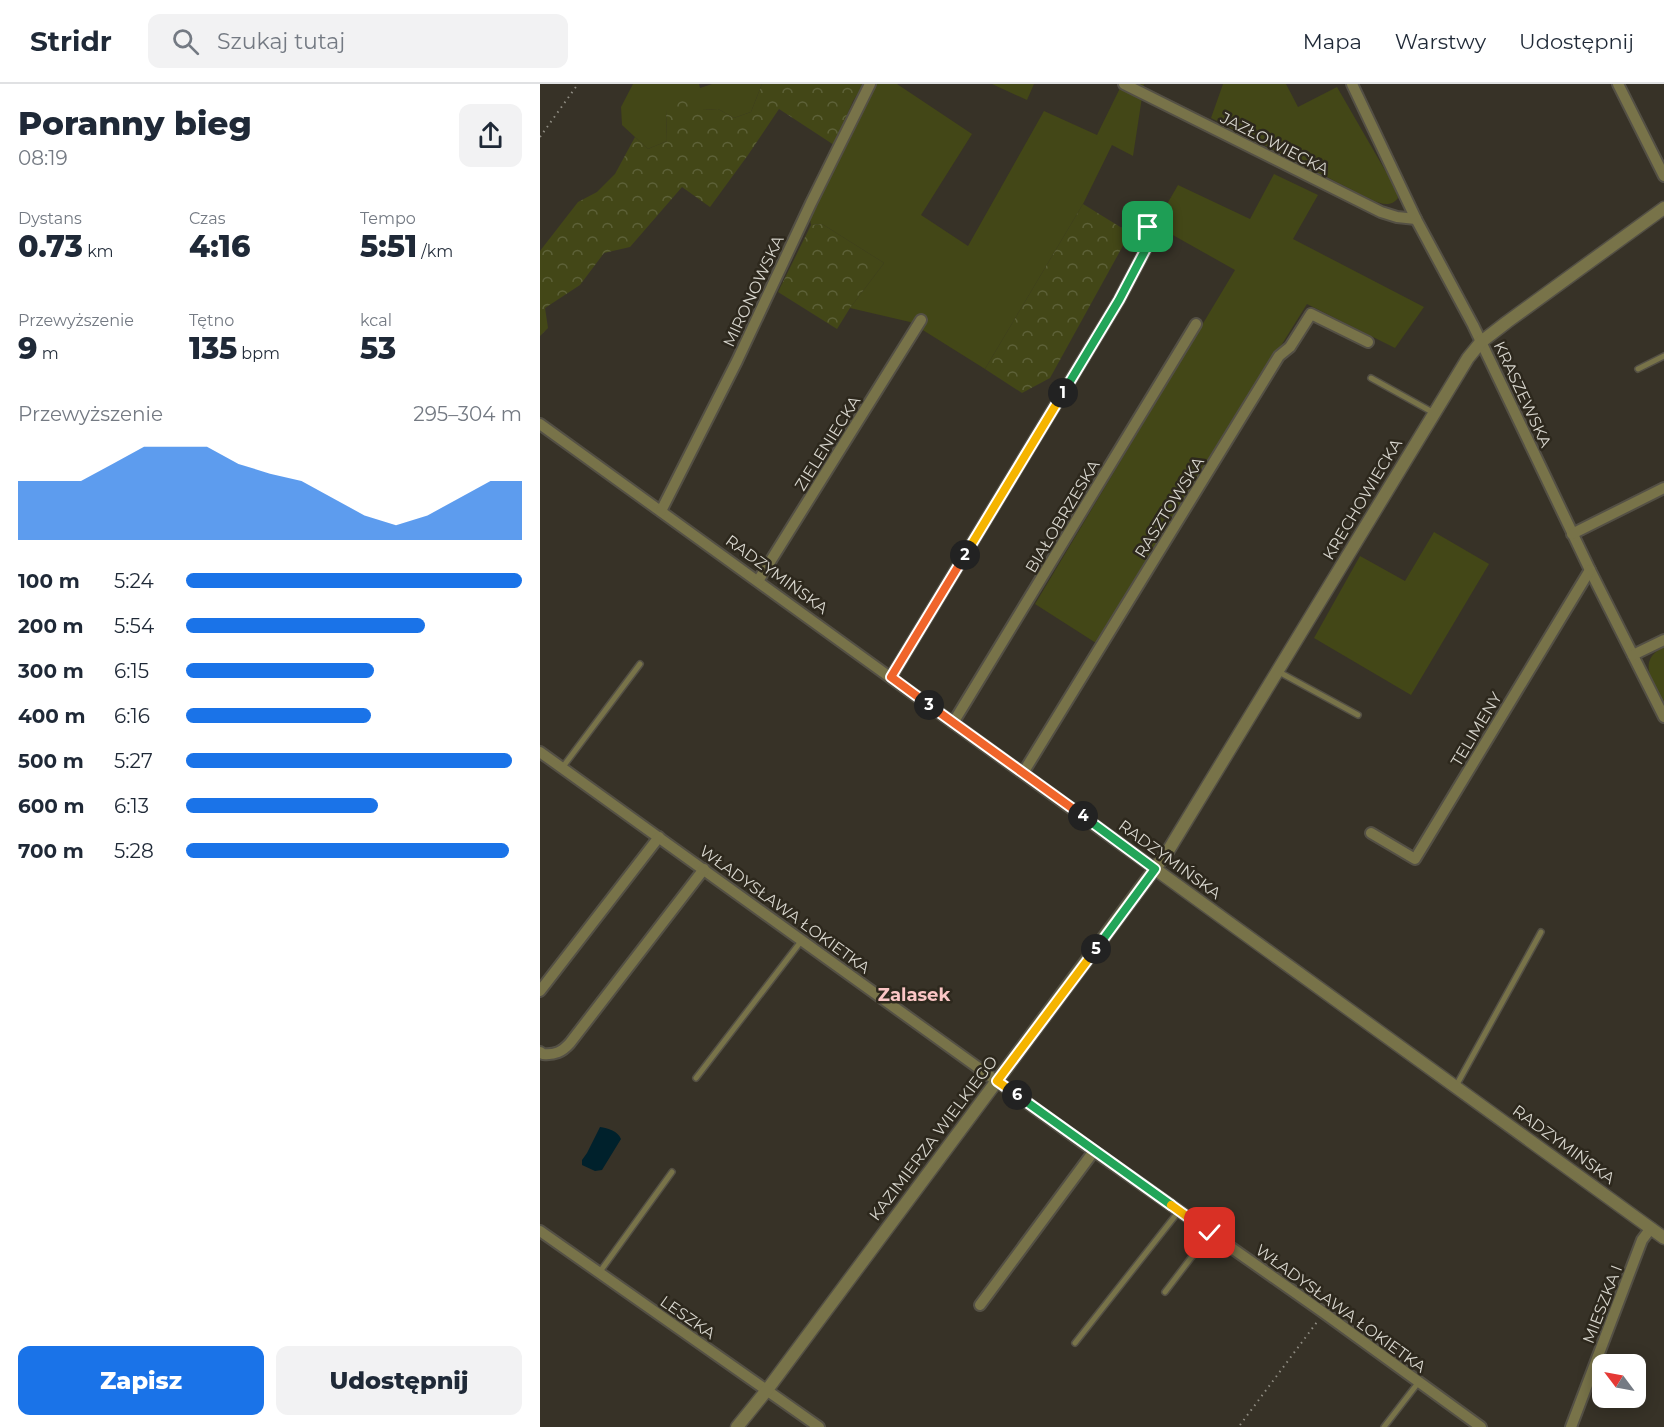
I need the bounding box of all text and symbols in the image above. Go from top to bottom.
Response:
search box [148,14,568,68]
text: Stridr [30,24,112,58]
icon: search [169,25,202,58]
text: Szukaj tutaj [217,28,345,55]
text: Mapa [1303,29,1362,54]
text: Warstwy [1395,29,1486,54]
text: Udostępnij [1519,29,1634,54]
text: Poranny bieg [18,103,252,143]
button: share [459,104,522,167]
street label: JAZŁOWIECKA [1217,108,1332,179]
text: 08:19 [18,146,68,170]
pin [1122,201,1173,252]
text: Dystans [18,209,82,228]
text: Czas [189,209,225,228]
text: Tempo [360,209,416,228]
icon: arrive [1131,210,1164,243]
text: 0.73 [18,228,83,265]
text: 4:16 [189,228,250,265]
text: 5:51 [360,228,417,265]
street label: MIRONOWSKA [719,232,788,350]
text: km [83,242,114,261]
text: /km [417,242,453,261]
text: Przewyższenie [18,311,134,330]
text: Tętno [189,311,234,330]
text: kcal [360,311,392,330]
text: 9 [18,330,37,367]
text: 135 [189,330,237,367]
text: 53 [360,330,396,367]
street label: KRASZEWSKA [1490,338,1556,451]
text: m [37,344,59,363]
text: bpm [237,344,280,363]
pin: 1 [1048,378,1078,408]
text: 1 [1060,383,1066,402]
street label: ZIELENIECKA [791,392,864,494]
text: Przewyższenie [18,402,163,426]
text: 295–304 m [413,402,522,426]
street label: KRECHOWIECKA [1319,435,1406,563]
street label: RASZTOWSKA [1131,453,1208,561]
street label: BIAŁOBRZESKA [1021,456,1104,576]
street label: RADZYMIŃSKA [722,531,832,618]
pin: 2 [950,540,980,570]
text: 2 [960,545,970,564]
text: 100 m [18,569,80,593]
text: 5:24 [114,569,154,593]
text: 200 m [18,614,84,638]
text: 5:54 [114,614,154,638]
text: 300 m [18,659,84,683]
text: 6:15 [114,659,149,683]
street label: TELIMENY [1447,688,1506,770]
pin: 3 [914,690,944,720]
text: 3 [924,695,934,714]
text: 400 m [18,704,86,728]
text: 6:16 [114,704,150,728]
text: 500 m [18,749,84,773]
text: 5:27 [114,749,153,773]
text: 600 m [18,794,85,818]
text: 6:13 [114,794,149,818]
pin: 4 [1068,801,1098,831]
text: 4 [1077,806,1089,825]
street label: RADZYMIŃSKA [1115,816,1225,903]
text: 700 m [18,839,84,863]
text: 5:28 [114,839,154,863]
street label: WŁADYSŁAWA ŁOKIETKA [696,841,874,978]
pin: 5 [1081,934,1111,964]
text: 5 [1091,939,1101,958]
district label: Zalasek [878,984,950,1006]
street label: KAZIMIERZA WIELKIEGO [865,1052,1002,1224]
pin: 6 [1002,1080,1032,1110]
text: 6 [1012,1085,1022,1104]
street label: RADZYMIŃSKA [1509,1101,1619,1188]
pin [1184,1207,1235,1258]
icon: check [1193,1216,1226,1249]
street label: WŁADYSŁAWA ŁOKIETKA [1252,1240,1430,1377]
street label: MIESZKA I [1579,1262,1626,1346]
street label: LESZKA [657,1292,719,1344]
button: Zapisz [18,1346,264,1415]
button: Udostępnij [276,1346,522,1415]
north arrow [1592,1354,1646,1408]
map controls [1592,1354,1646,1408]

